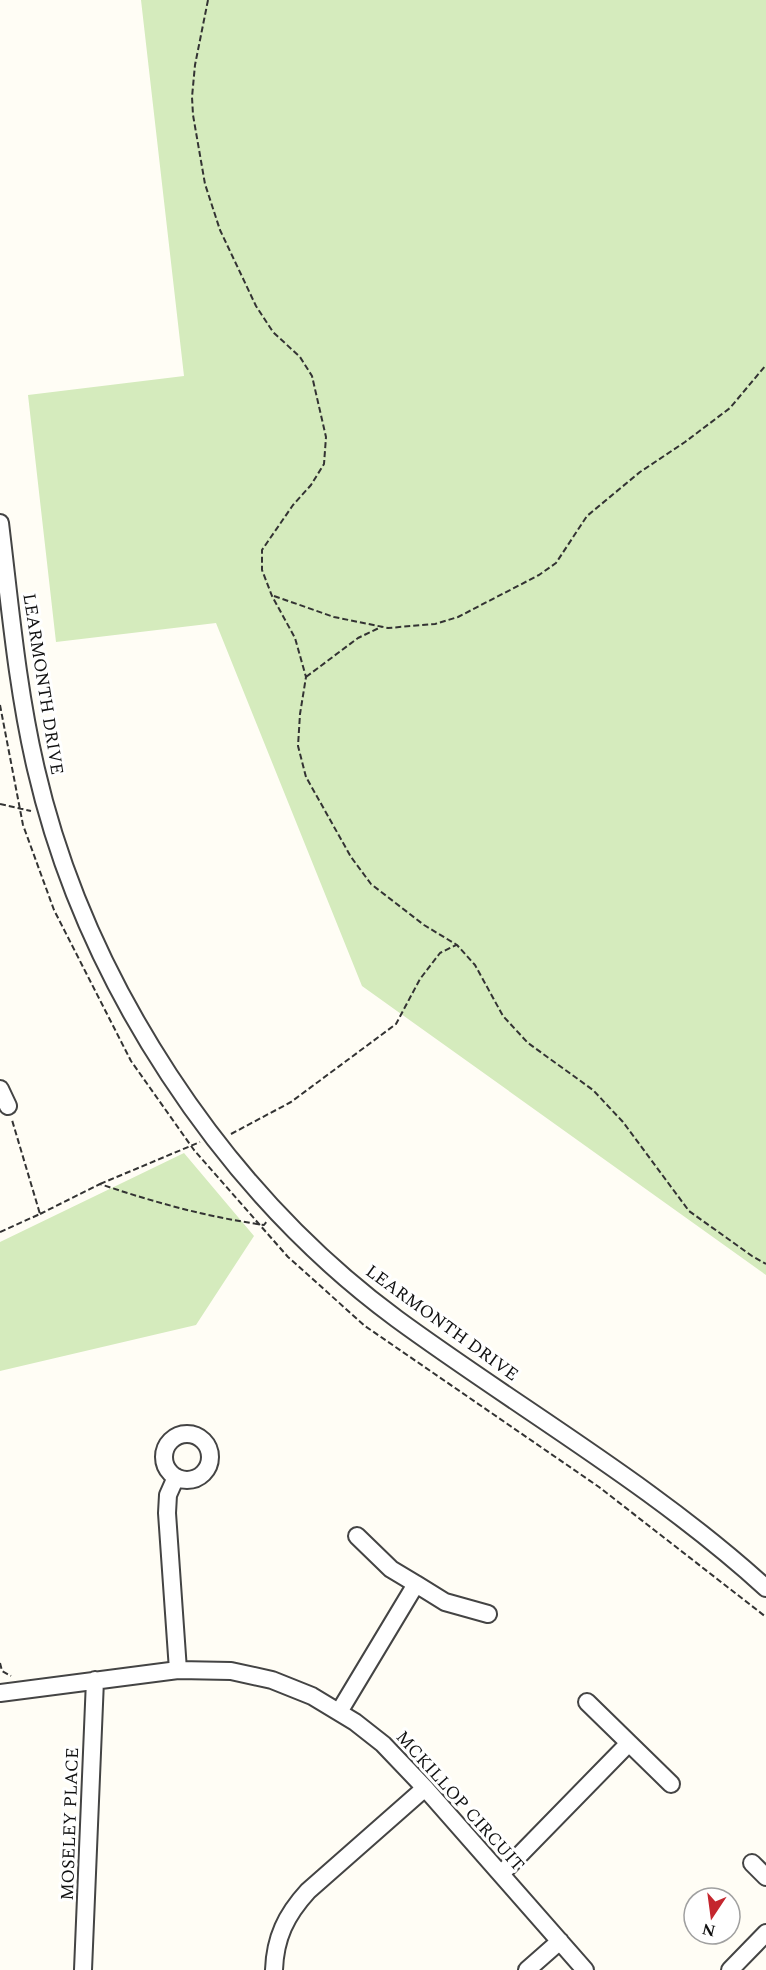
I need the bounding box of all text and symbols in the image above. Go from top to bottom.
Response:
street label: LEARMONTH DRIVE [15,591,71,777]
street label: LEARMONTH DRIVE [360,1258,524,1388]
street label: MCKILLOP CIRCUIT [389,1724,531,1878]
street label: MOSELEY PLACE [54,1747,86,1901]
north arrow [682,1886,742,1946]
text: N [700,1916,718,1943]

